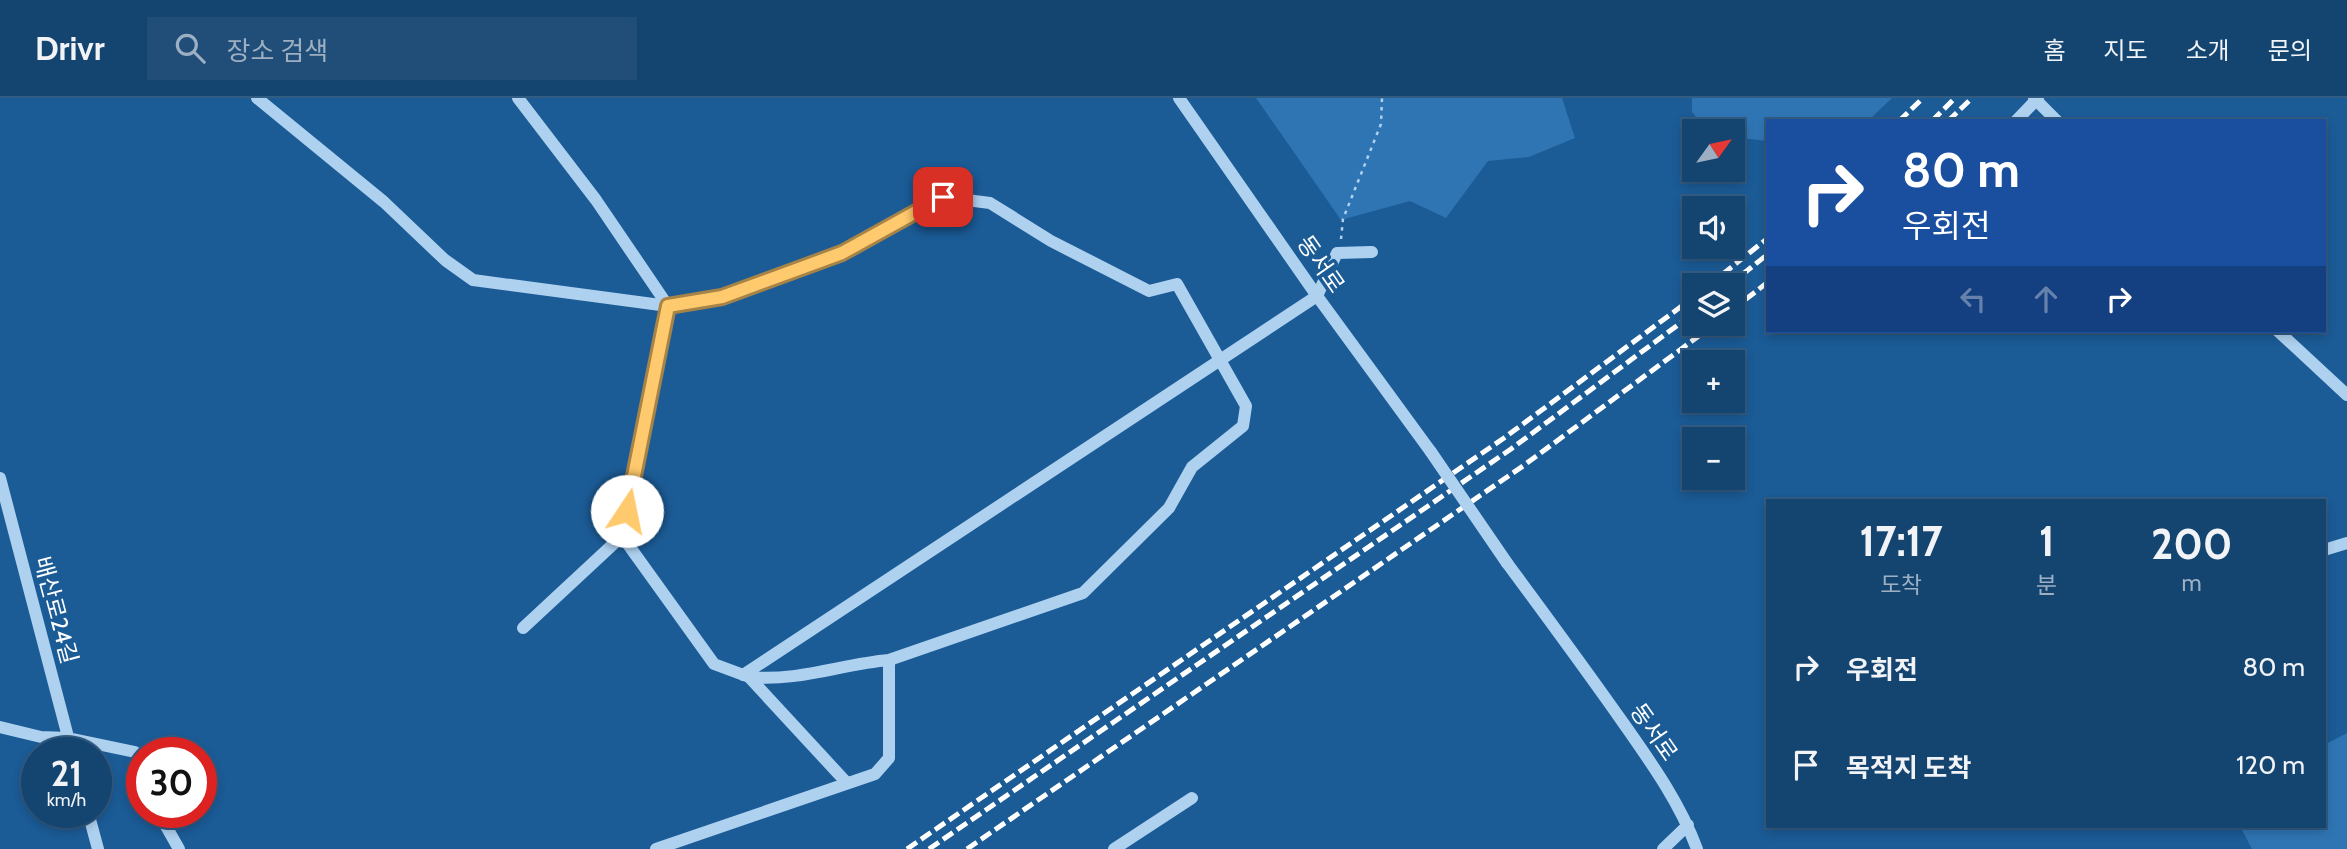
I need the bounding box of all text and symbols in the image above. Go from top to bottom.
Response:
search box [147,17,637,80]
text: Drivr [35,28,105,68]
icon: search [171,29,209,67]
text: 장소 검색 [227,35,328,67]
text: 홈 [2043,36,2065,65]
text: 지도 [2103,36,2148,65]
text: 소개 [2186,36,2230,65]
text: 문의 [2268,36,2312,65]
north arrow [1682,119,1745,182]
map controls [1682,119,1745,490]
text: 80 m [1902,140,2020,199]
icon: right [1787,147,1878,238]
pin [913,167,973,227]
icon: arrive [924,178,962,216]
button: sound [1682,196,1745,259]
text: 우회전 [1902,206,1990,245]
street label: 동서로 [1291,230,1351,298]
button: layers [1682,273,1745,336]
icon: left [1954,280,1992,318]
icon: ahead [2027,280,2065,318]
icon: right [2100,280,2138,318]
button: + [1682,350,1745,413]
button: − [1682,427,1745,490]
position arrow [590,474,664,548]
text: 17:17 [1860,515,1943,567]
text: 1 [2039,515,2055,567]
text: 200 [2151,518,2232,570]
street label: 배산로24길 [28,553,84,667]
text: m [2182,569,2202,597]
text: 도착 [1880,571,1922,599]
text: 분 [2036,571,2057,599]
icon: right [1787,648,1825,686]
text: 80 m [2242,651,2305,683]
text: 우회전 [1846,654,1918,686]
street label: 동서로 [1624,698,1684,766]
speed limit sign: 30 [126,737,217,828]
icon: arrive [1787,746,1825,784]
text: 120 m [2236,749,2305,781]
text: 21 [51,752,82,795]
text: 목적지 도착 [1846,752,1971,784]
text: km/h [47,789,86,811]

